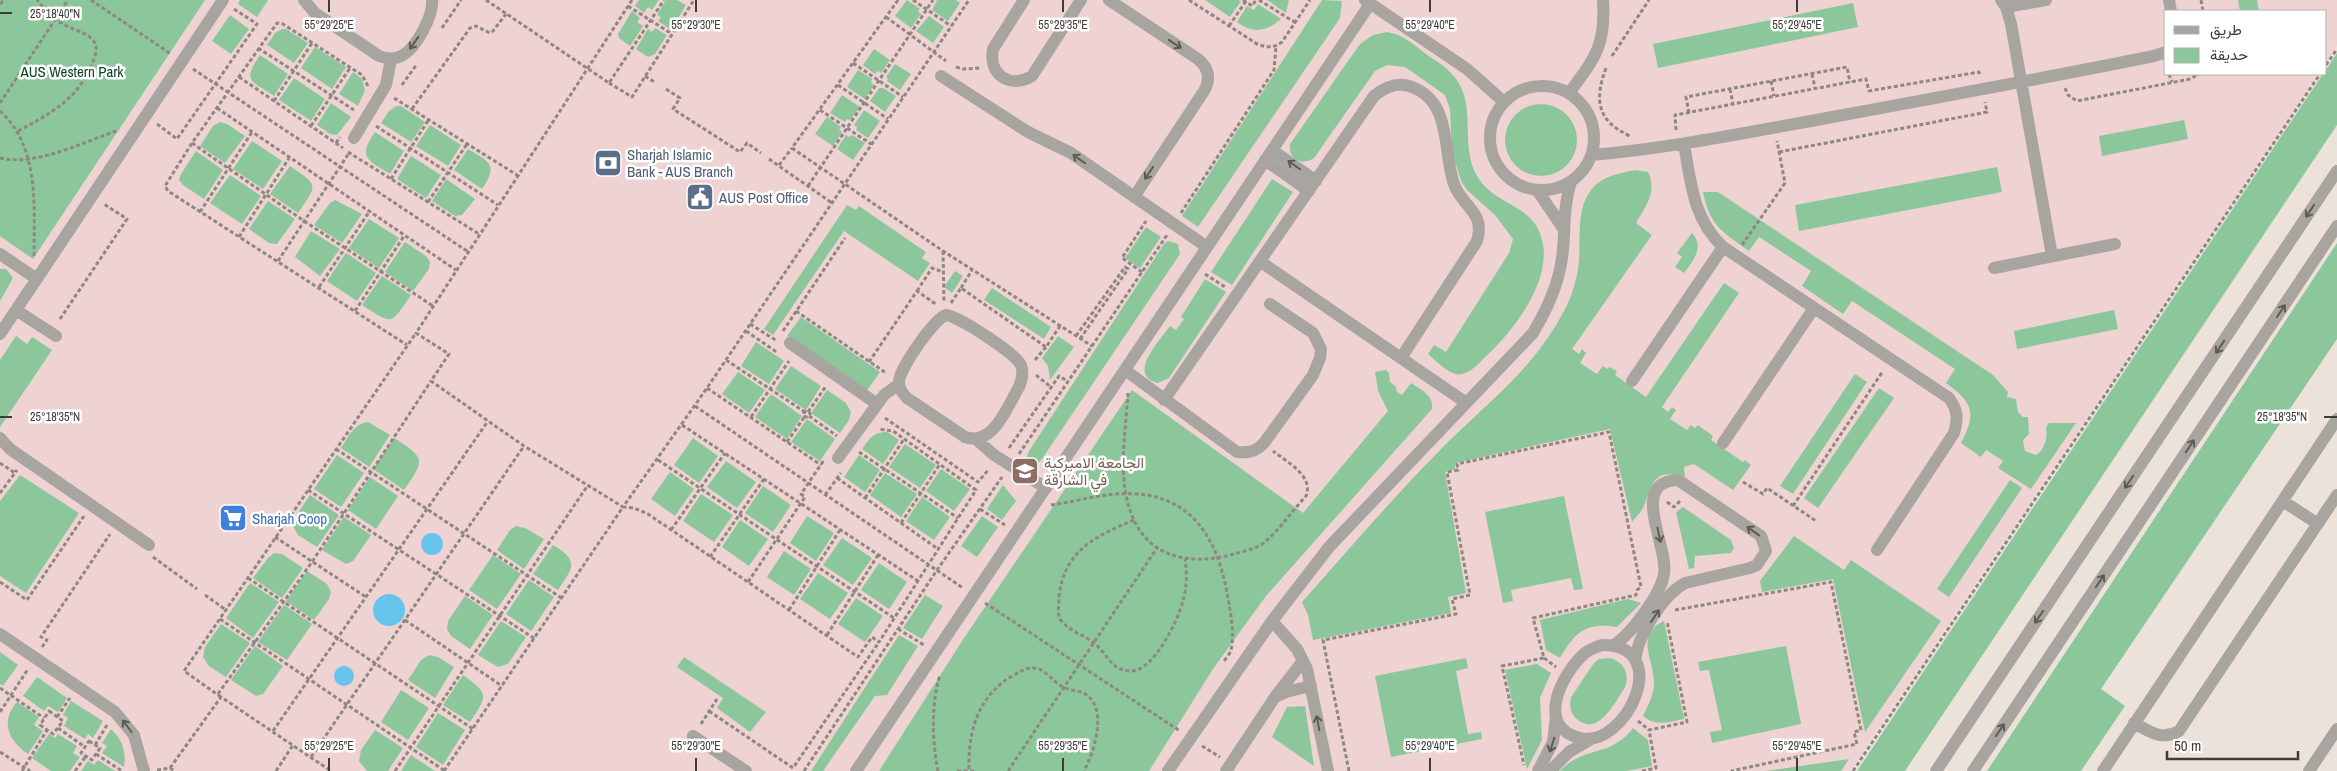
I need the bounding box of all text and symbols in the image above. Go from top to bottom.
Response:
text: 25°18'40"N [30,6,80,22]
legend [2164,10,2327,75]
text: 55°29'25"E [304,17,354,33]
text: 55°29'30"E [671,17,721,33]
text: 55°29'35"E [1038,17,1088,33]
text: 55°29'40"E [1405,17,1455,33]
text: 55°29'45"E [1772,17,1822,33]
text: طريق [2210,19,2242,40]
one-way arrow [409,36,419,50]
one-way arrow [1167,39,1181,49]
text: حديقة [2210,44,2248,65]
park label: AUS Western Park [19,61,124,82]
place label: Sharjah Islamic Bank - AUS Branch [627,144,733,182]
bank icon: Sharjah Islamic Bank - AUS Branch [593,148,623,178]
one-way arrow [1072,154,1086,164]
one-way arrow [1287,160,1301,170]
one-way arrow [1144,165,1154,179]
public building icon: AUS Post Office [685,182,715,212]
place label: AUS Post Office [718,187,809,208]
one-way arrow [2305,204,2315,218]
one-way arrow [2276,304,2286,318]
one-way arrow [2214,339,2224,353]
text: 25°18'35"N [30,409,80,425]
text: 25°18'35"N [2257,409,2307,425]
one-way arrow [2185,439,2195,453]
place label: الجامعة الاميركية في الشارقة [1044,452,1144,493]
school or university icon: الجامعة الاميركية في الشارقة [1010,456,1040,486]
one-way arrow [2124,474,2134,488]
supermarket icon: Sharjah Coop [218,503,248,533]
place label: Sharjah Coop [252,508,327,529]
one-way arrow [1747,525,1760,536]
one-way arrow [1655,526,1664,542]
one-way arrow [2095,574,2105,588]
one-way arrow [1649,609,1660,623]
one-way arrow [2034,609,2044,623]
one-way arrow [1313,716,1322,732]
one-way arrow [122,720,133,733]
one-way arrow [1995,724,2005,738]
scale bar [2167,728,2298,760]
text: 50 m [2174,735,2201,756]
one-way arrow [1546,737,1556,753]
text: 55°29'25"E [304,738,354,754]
text: 55°29'30"E [671,738,721,754]
text: 55°29'35"E [1038,738,1088,754]
text: 55°29'40"E [1405,738,1455,754]
text: 55°29'45"E [1772,738,1822,754]

